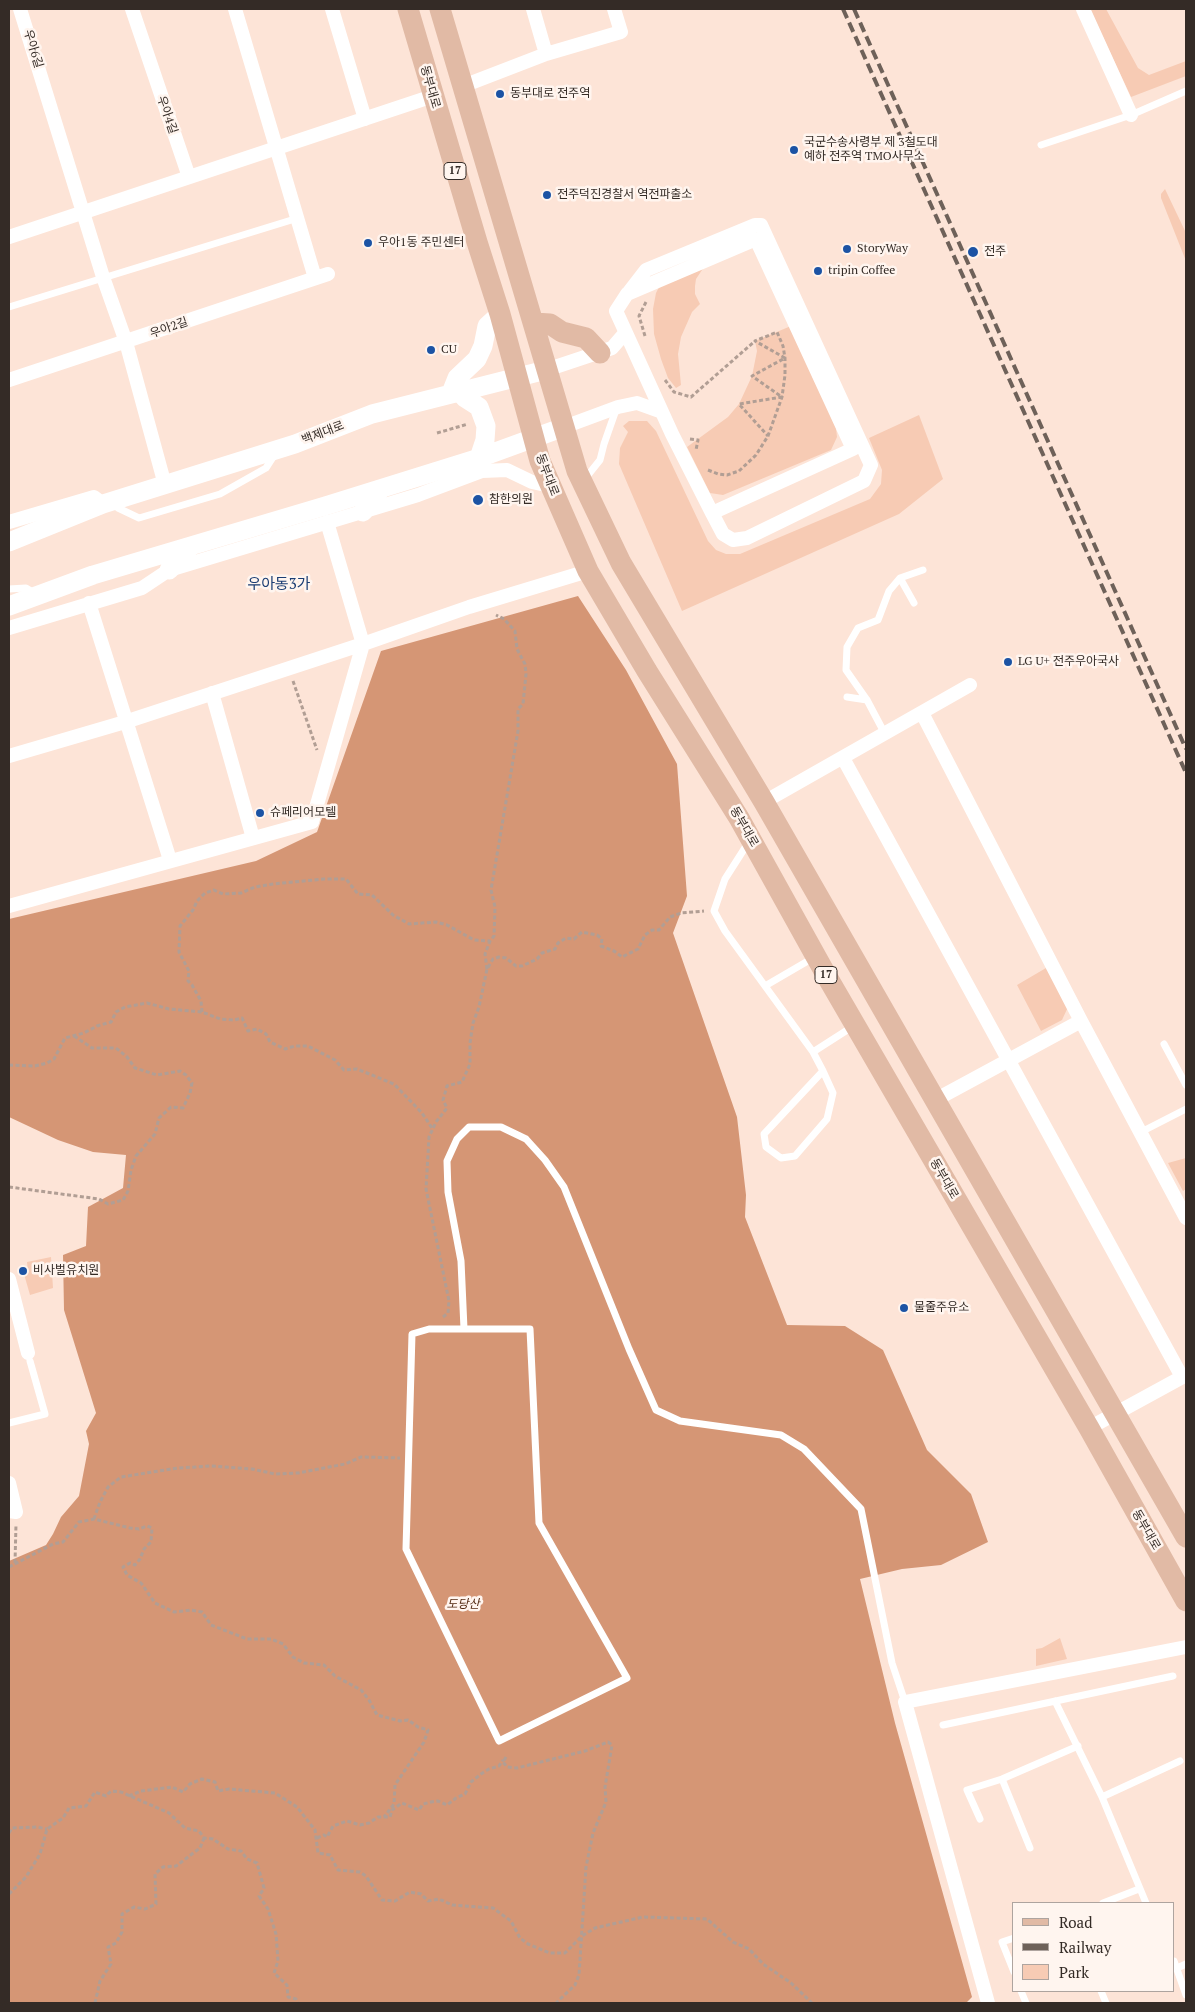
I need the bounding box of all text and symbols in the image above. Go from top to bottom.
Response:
street label: 우아6길 [20,28,46,70]
street label: 동부대로 [417,64,443,110]
place label: 동부대로 전주역 [510,87,590,101]
marker: 동부대로 전주역 [494,88,506,100]
street label: 우아4길 [154,94,180,136]
place label: 국군수송사령부 제 3철도대 예하 전주역 TMO사무소 [804,136,938,164]
marker: 국군수송사령부 제 3철도대 예하 전주역 TMO사무소 [788,144,800,156]
road number: 17 [444,162,466,180]
place label: 전주덕진경찰서 역전파출소 [557,188,692,202]
marker: 전주덕진경찰서 역전파출소 [541,189,553,201]
place label: 우아1동 주민센터 [378,236,465,250]
marker: 우아1동 주민센터 [362,237,374,249]
place label: StoryWay [857,242,908,256]
marker: StoryWay [841,243,853,255]
marker: 전주 [966,245,980,259]
place label: 전주 [984,245,1006,259]
place label: tripin Coffee [828,264,895,278]
marker: tripin Coffee [812,265,824,277]
street label: 우아2길 [148,315,190,341]
place label: CU [441,343,457,357]
marker: CU [425,344,437,356]
street label: 백제대로 [300,418,346,448]
street label: 동부대로 [532,452,562,498]
marker: 참한의원 [471,493,485,507]
place label: 참한의원 [489,493,533,507]
district label: 우아동3가 [247,576,311,594]
place label: LG U+ 전주우아국사 [1018,655,1119,669]
marker: LG U+ 전주우아국사 [1002,656,1014,668]
street label: 동부대로 [727,804,761,850]
place label: 슈페리어모텔 [270,806,336,820]
marker: 슈페리어모텔 [254,807,266,819]
road number: 17 [815,966,837,984]
street label: 동부대로 [927,1156,961,1202]
place label: 비사벌유치원 [33,1264,99,1278]
marker: 비사벌유치원 [17,1265,29,1277]
place label: 물줄주유소 [914,1301,969,1315]
marker: 물줄주유소 [898,1302,910,1314]
street label: 동부대로 [1129,1507,1163,1553]
park label: 도당산 [446,1598,480,1612]
legend [1012,1902,1175,1992]
text: Road [1059,1912,1092,1932]
text: Railway [1059,1937,1111,1957]
text: Park [1059,1962,1089,1982]

